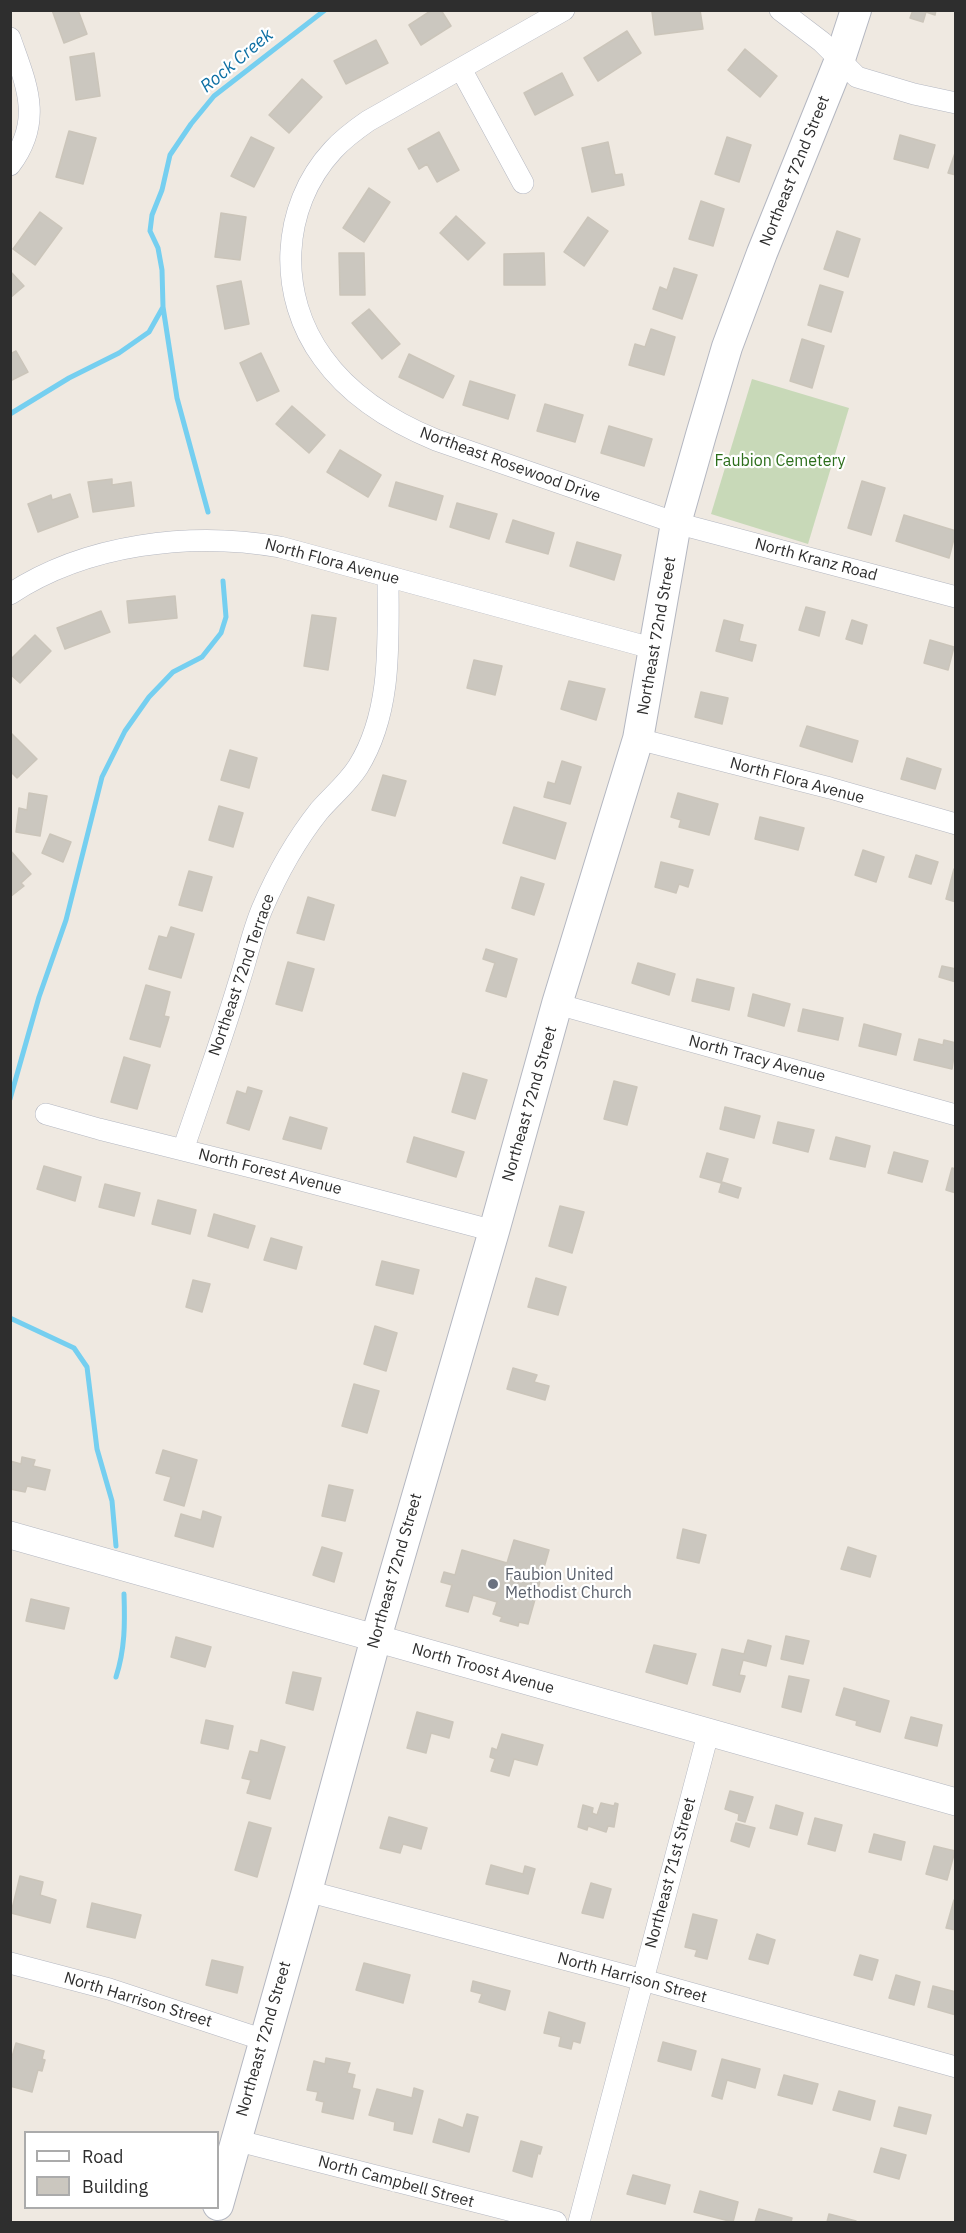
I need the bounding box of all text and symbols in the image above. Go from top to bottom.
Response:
water label: Rock Creek [196,24,278,98]
street label: Northeast 72nd Street [756,93,834,249]
street label: Northeast Rosewood Drive [417,423,603,507]
park label: Faubion Cemetery [715,451,845,471]
street label: North Kranz Road [753,534,879,586]
street label: North Flora Avenue [263,535,401,589]
street label: Northeast 72nd Street [634,555,680,717]
street label: North Flora Avenue [728,754,866,808]
street label: Northeast 72nd Terrace [205,891,279,1059]
street label: Northeast 72nd Street [499,1024,561,1184]
street label: North Tracy Avenue [687,1032,827,1086]
street label: North Forest Avenue [196,1145,344,1199]
street label: Northeast 72nd Street [364,1491,426,1651]
place label: Faubion United Methodist Church [505,1565,632,1603]
marker: Faubion United Methodist Church [486,1577,500,1591]
street label: North Troost Avenue [410,1639,556,1699]
street label: Northeast 71st Street [642,1795,700,1951]
street label: North Harrison Street [555,1949,709,2007]
street label: Northeast 72nd Street [233,1959,295,2119]
street label: North Harrison Street [62,1968,214,2032]
legend [24,2131,219,2209]
text: Road [82,2145,123,2168]
street label: North Campbell Street [316,2152,476,2212]
text: Building [82,2175,148,2198]

